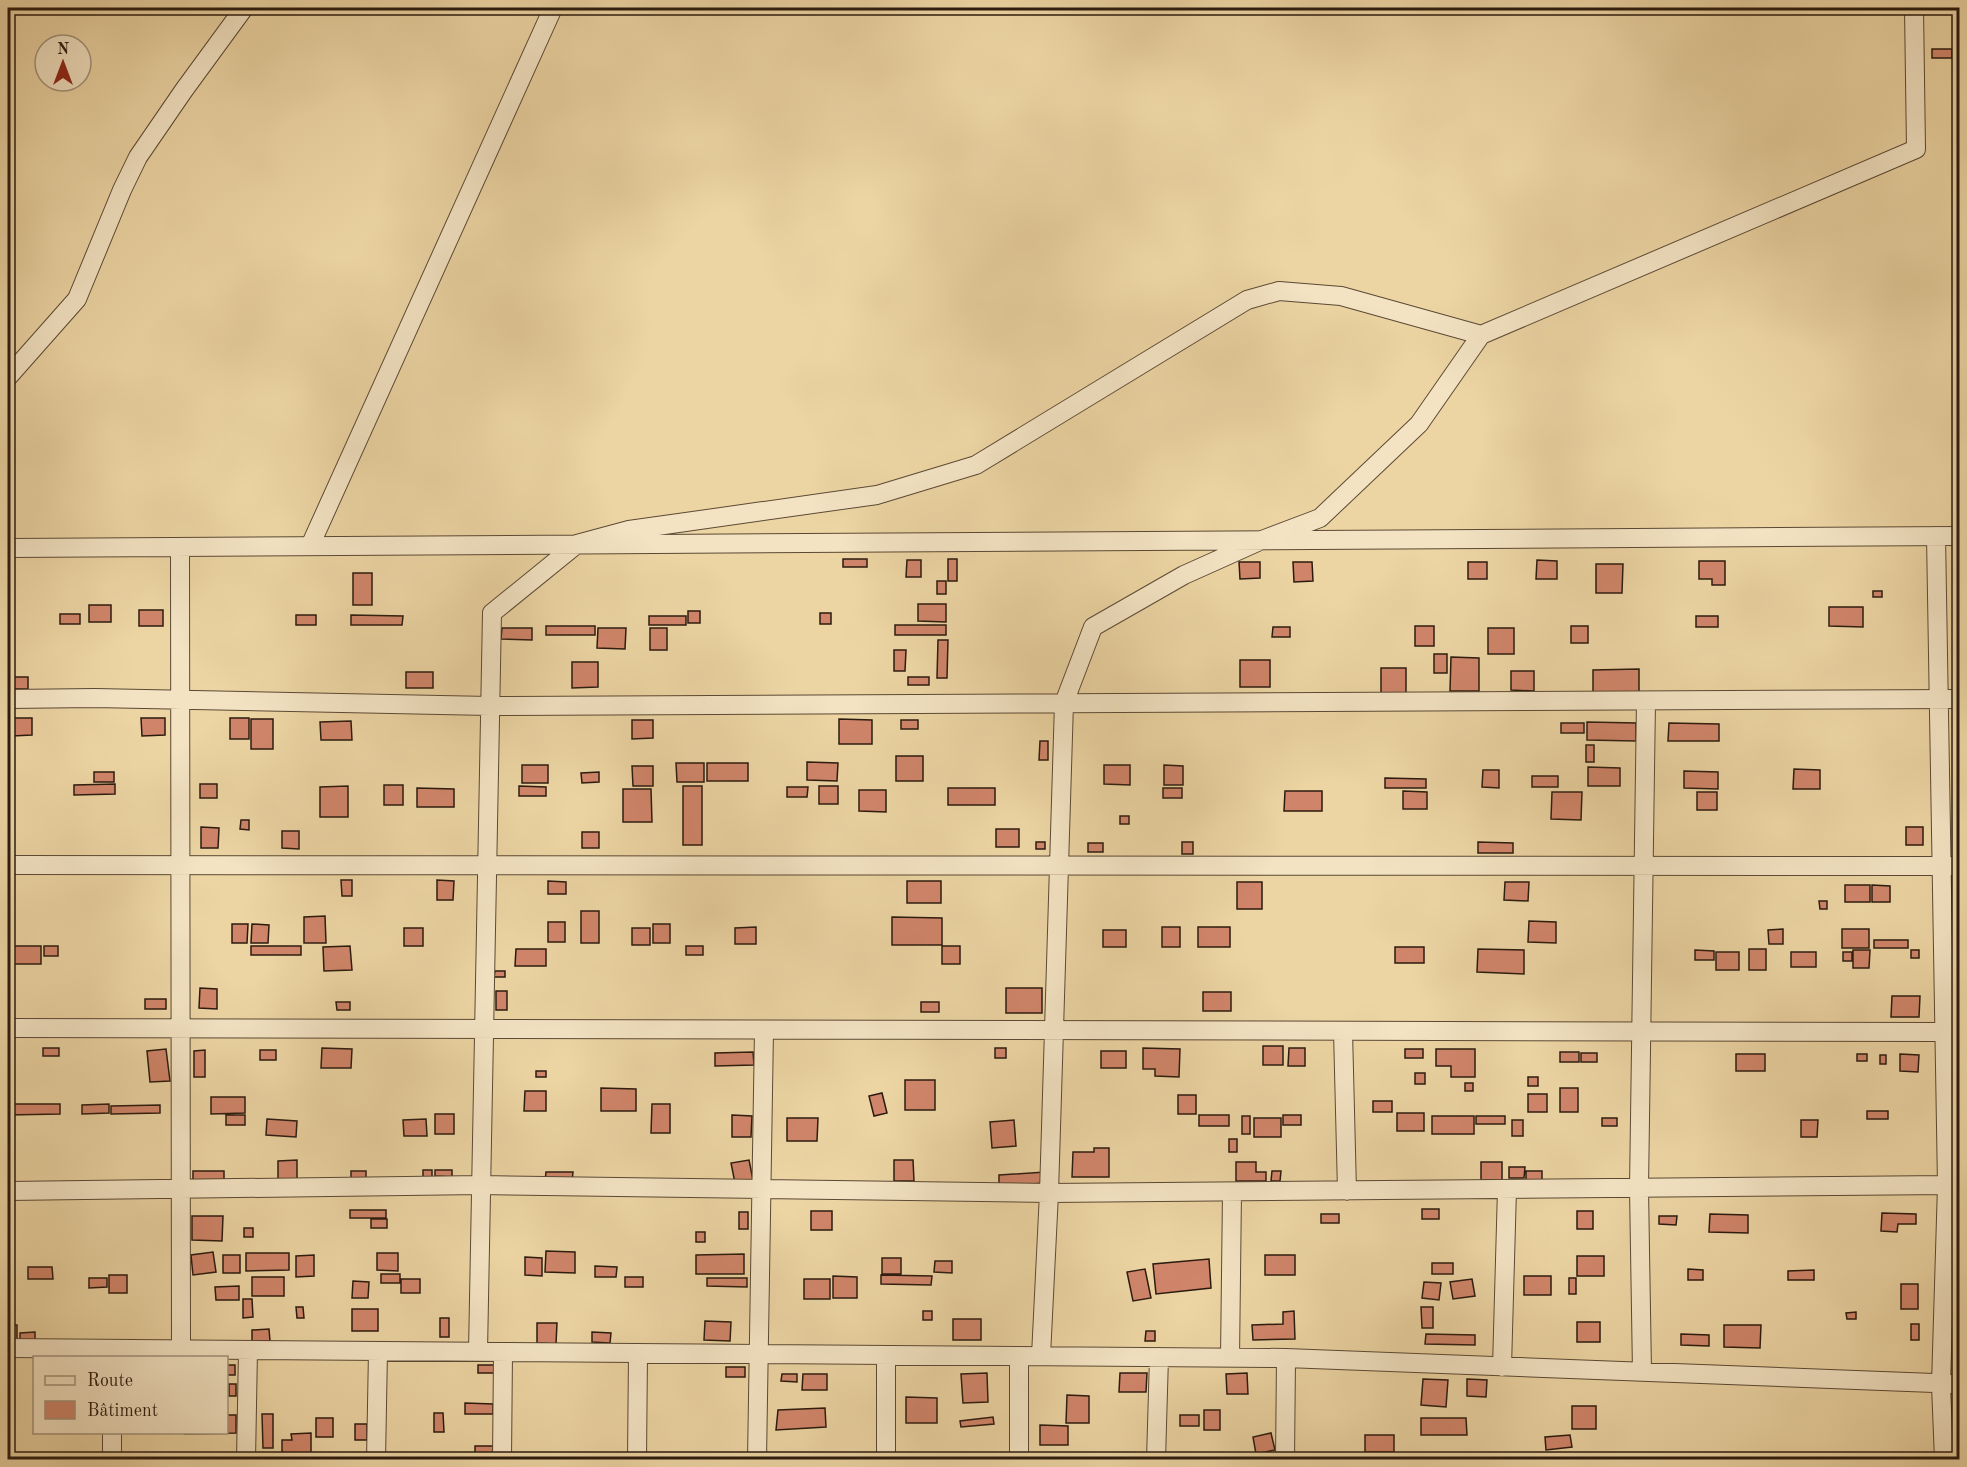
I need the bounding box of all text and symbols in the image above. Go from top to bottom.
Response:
north arrow [33,33,93,93]
text: N [57,42,70,58]
legend [33,1356,228,1434]
text: Route [87,1372,133,1390]
text: Bâtiment [87,1402,158,1420]

